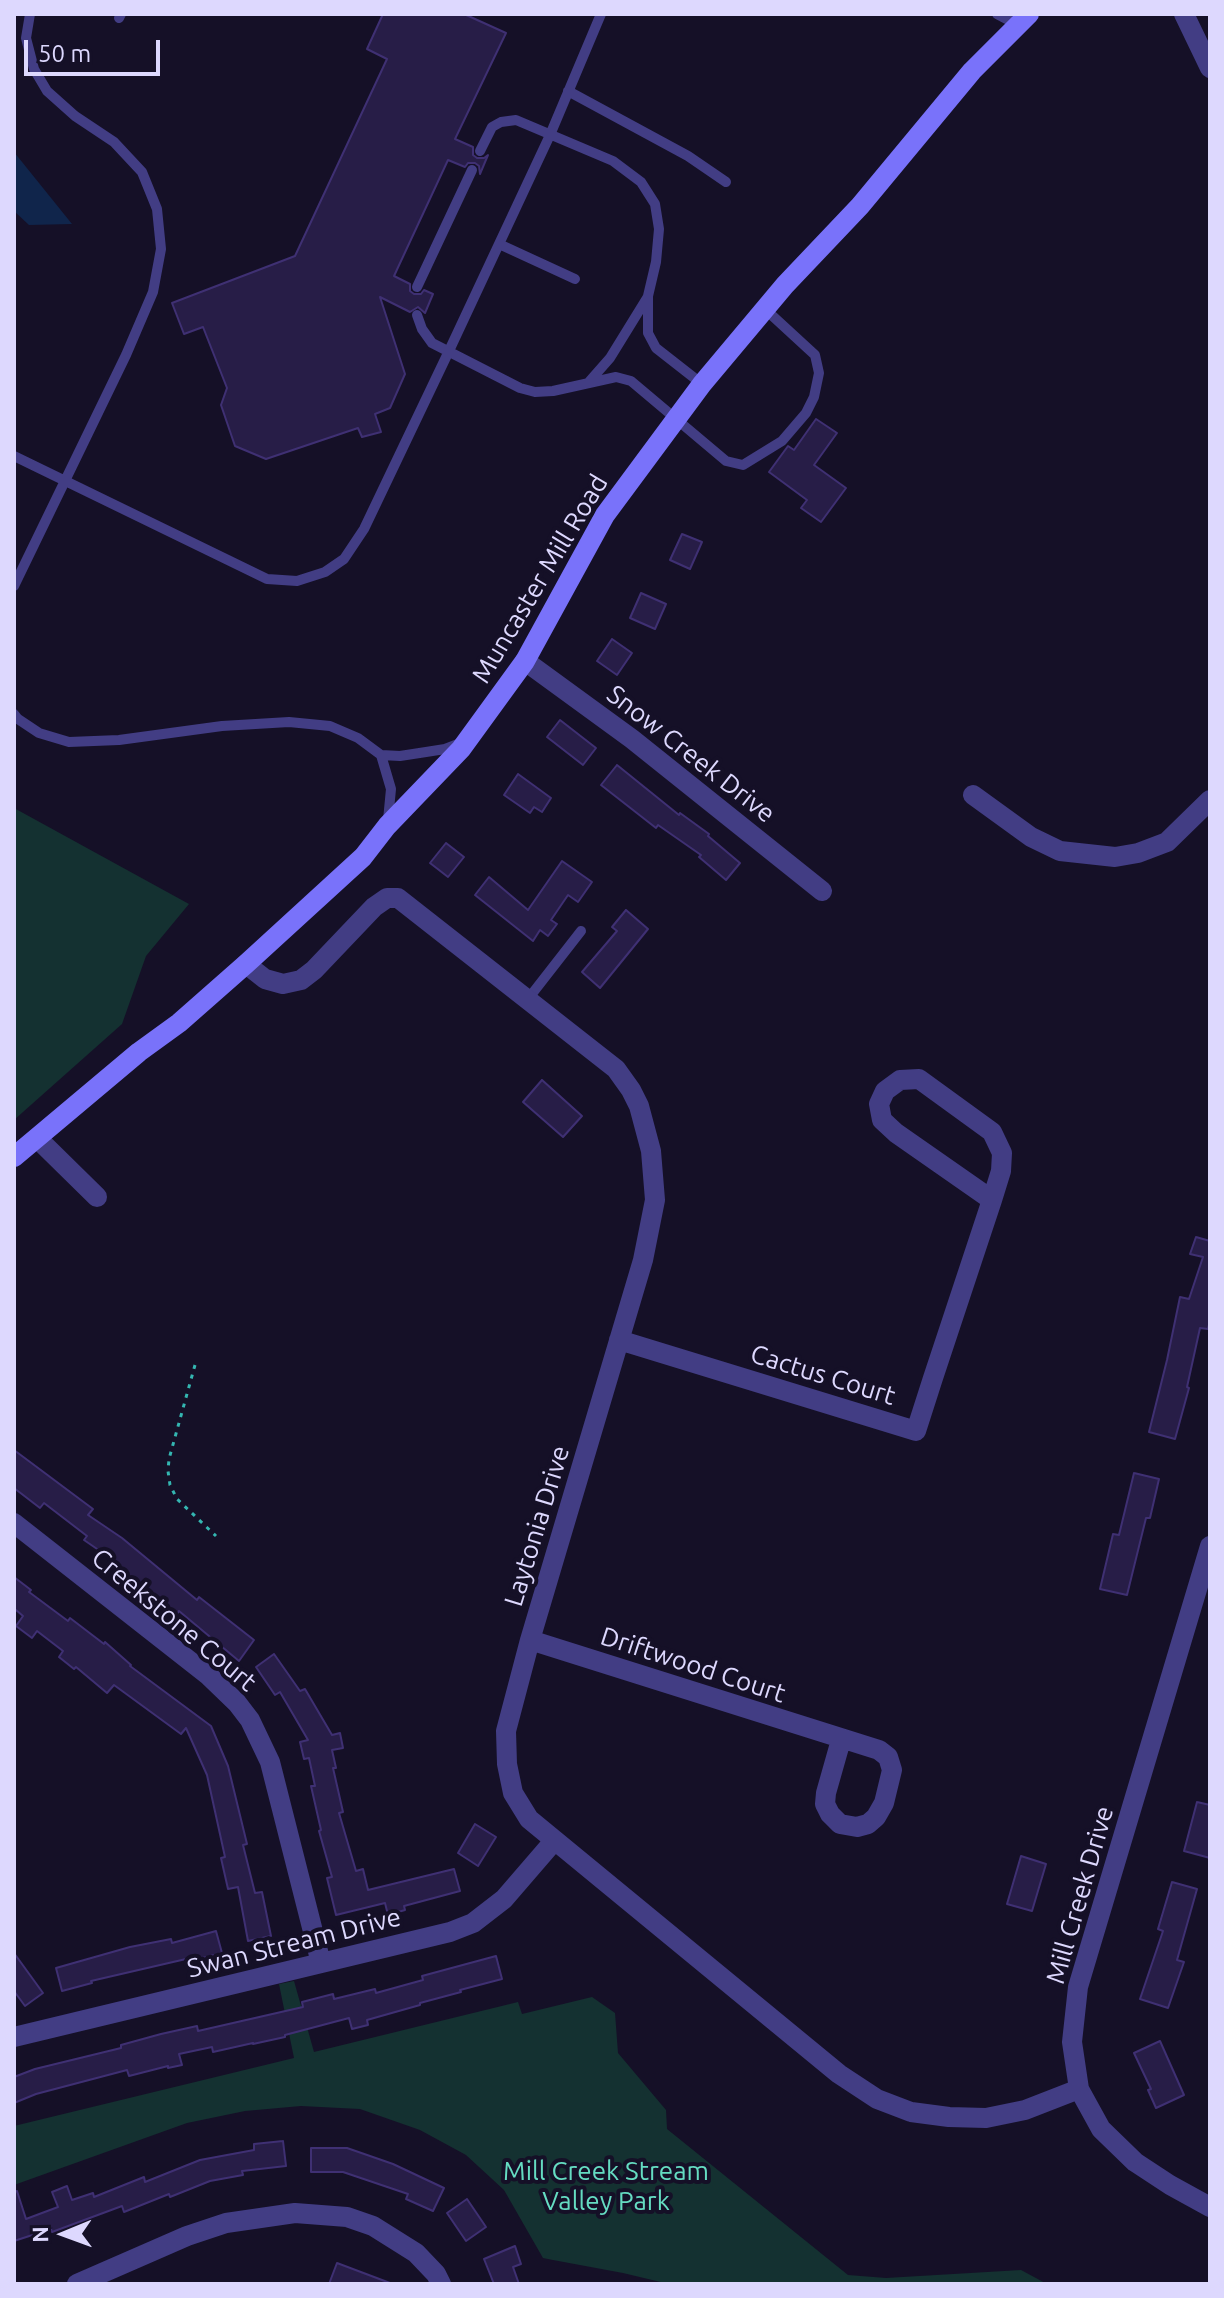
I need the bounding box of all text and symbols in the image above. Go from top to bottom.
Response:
scale bar [28,24,164,74]
text: 50 m [38,40,91,67]
street label: Muncaster Mill Road [465,469,615,689]
street label: Snow Creek Drive [601,679,781,829]
street label: Cactus Court [747,1338,899,1412]
street label: Laytonia Drive [498,1442,576,1610]
street label: Creekstone Court [85,1542,263,1698]
street label: Driftwood Court [597,1620,789,1710]
street label: Mill Creek Drive [1040,1803,1120,1987]
street label: Swan Stream Drive [184,1901,404,1985]
park label: Mill Creek Stream Valley Park [503,2155,709,2216]
north arrow [24,2194,104,2274]
text: N [27,2226,52,2243]

